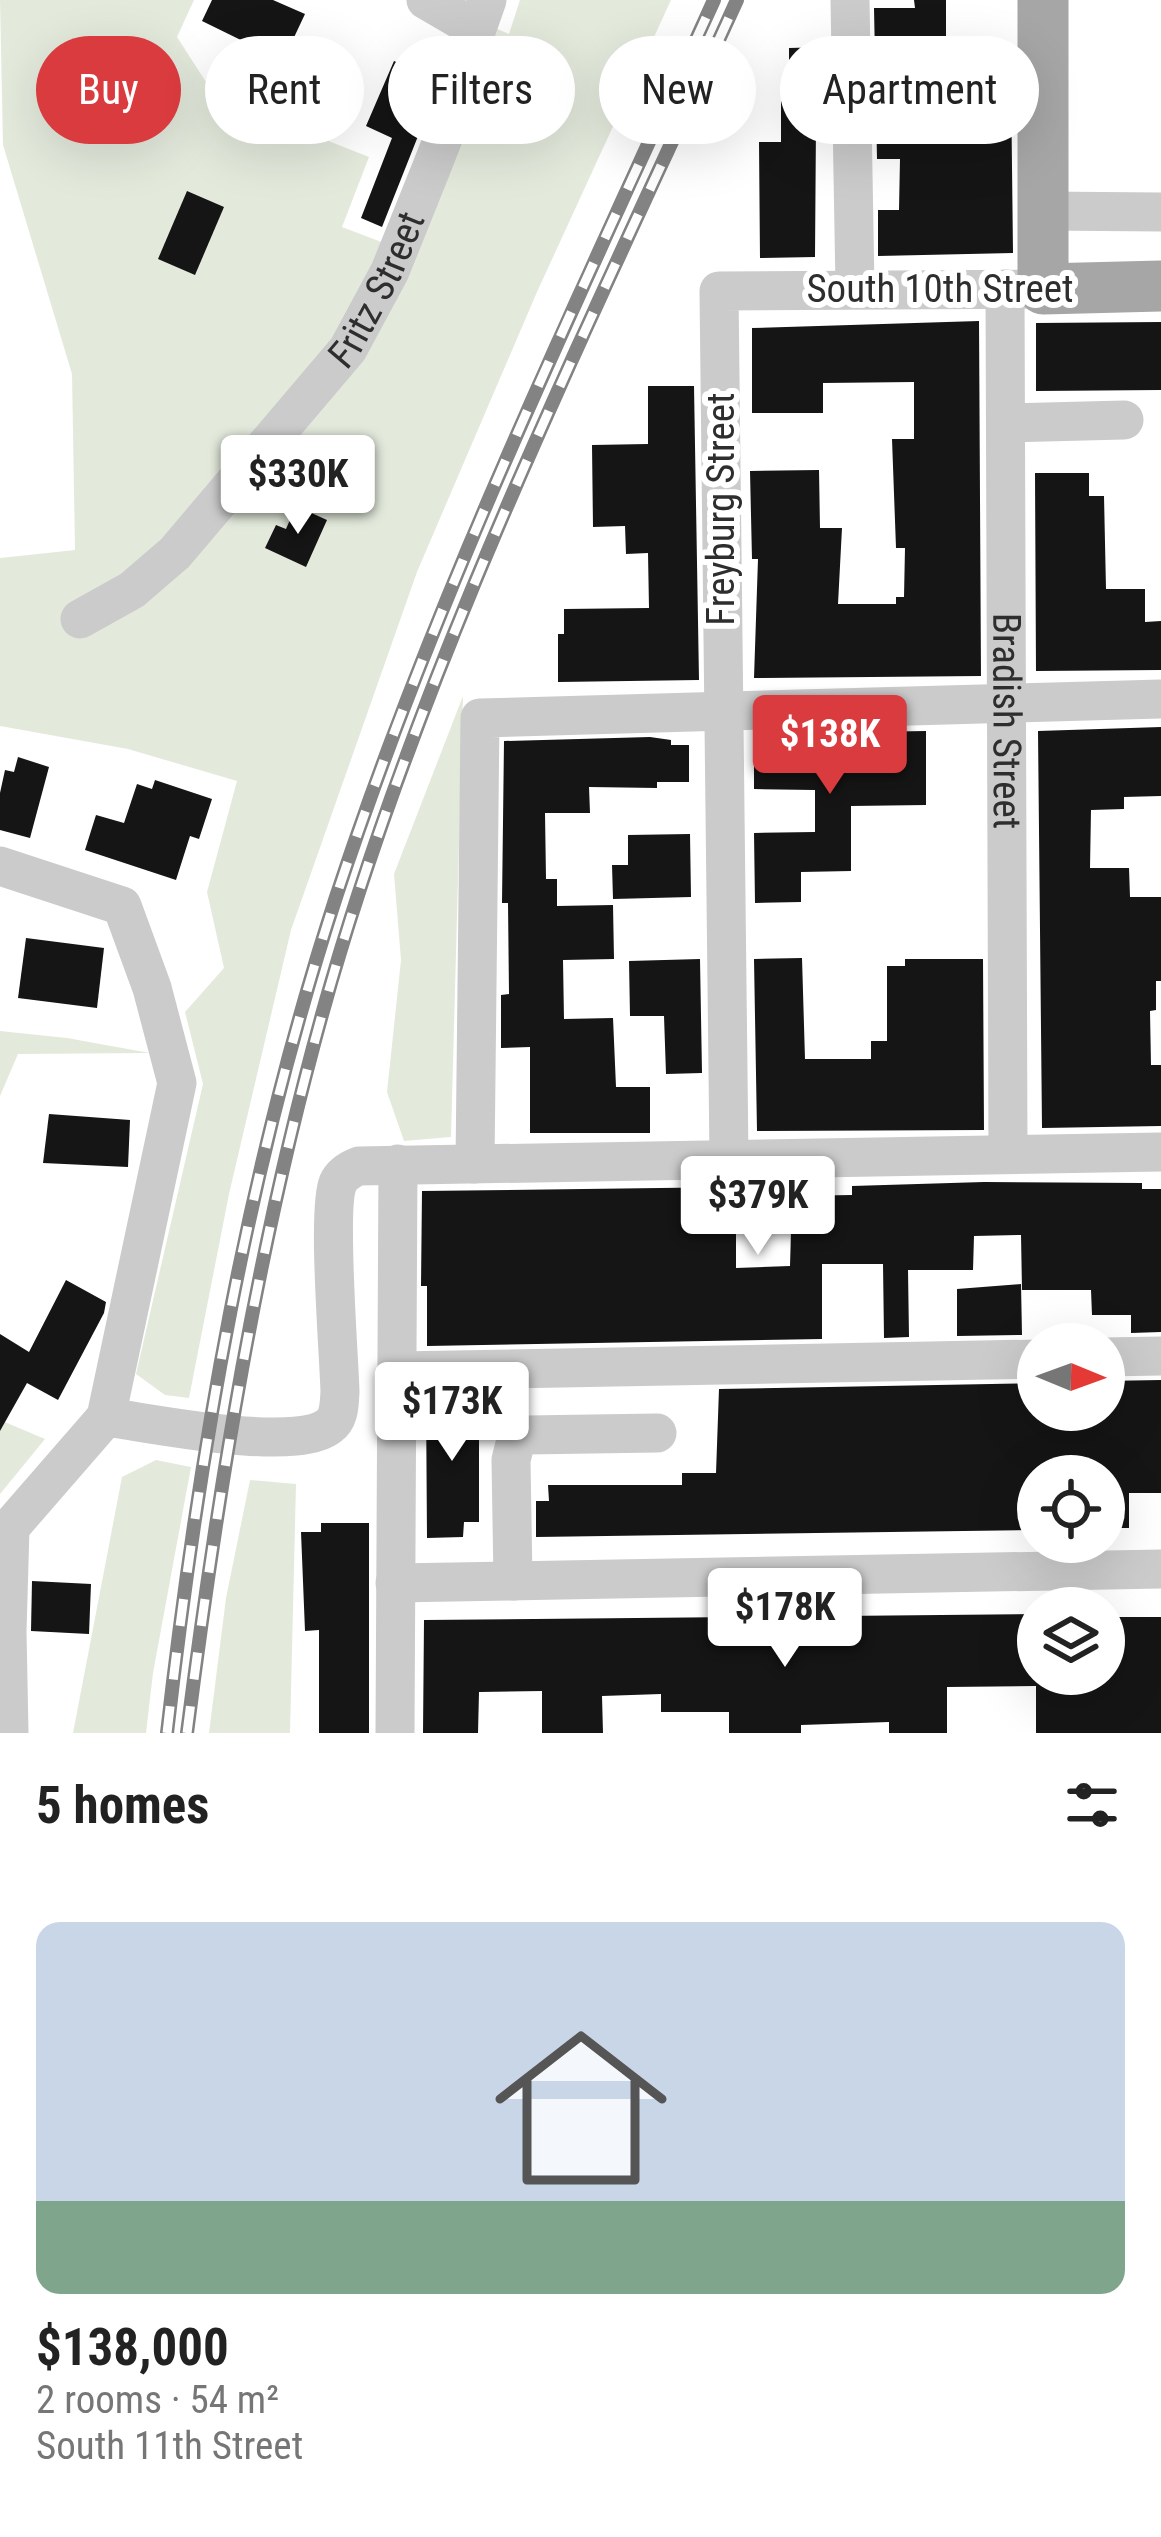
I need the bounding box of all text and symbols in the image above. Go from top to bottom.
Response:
chip: Buy [36,36,181,144]
chip: Rent [205,36,364,144]
chip: Filters [388,36,575,144]
chip: New [599,36,756,144]
chip: Apartment [780,36,1039,144]
street label: Fritz Street [319,205,434,377]
street label: South 10th Street [806,266,1074,312]
street label: Freyburg Street [698,392,744,626]
pin: $330K [214,435,382,537]
text: $330K [248,451,348,497]
street label: Bradish Street [983,613,1030,829]
pin: $138K [746,695,914,797]
text: $138K [780,711,880,757]
pin: $379K [674,1156,842,1258]
text: $379K [708,1172,808,1218]
north arrow [1017,1323,1125,1431]
map controls [1017,1323,1125,1695]
pin: $173K [368,1362,536,1464]
text: $173K [402,1378,502,1424]
button: locate [1017,1455,1125,1563]
pin: $178K [701,1568,869,1670]
text: $178K [735,1584,835,1630]
button: layers [1017,1587,1125,1695]
icon: filters [1059,1772,1125,1838]
text: 5 homes [36,1776,209,1835]
icon: home [473,2000,689,2216]
text: $138,000 [36,2318,229,2377]
text: 2 rooms · 54 m² [36,2377,279,2423]
text: South 11th Street [36,2423,303,2469]

